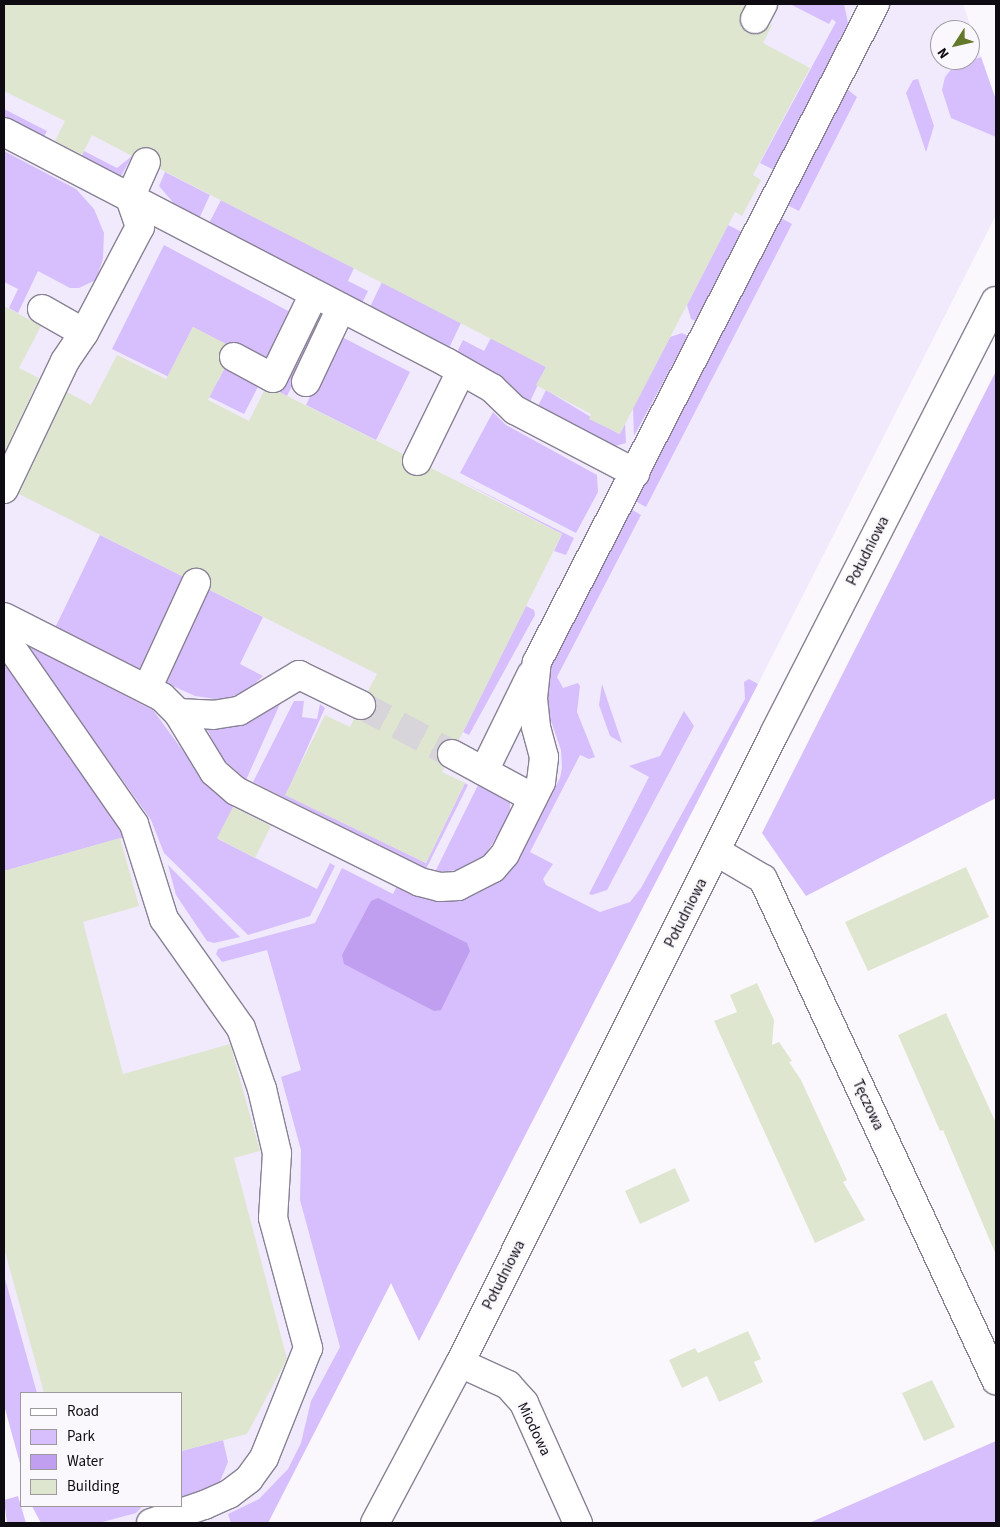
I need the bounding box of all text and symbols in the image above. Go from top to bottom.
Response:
north arrow [930,20,980,70]
text: N [933,43,954,63]
street label: Południowa [843,513,893,589]
street label: Południowa [661,875,711,951]
street label: Tęczowa [848,1077,888,1133]
street label: Południowa [479,1237,529,1313]
legend [20,1392,182,1507]
street label: Miodowa [513,1399,555,1459]
text: Road [67,1401,99,1422]
text: Park [67,1426,95,1447]
text: Water [67,1451,103,1472]
text: Building [67,1476,119,1497]

